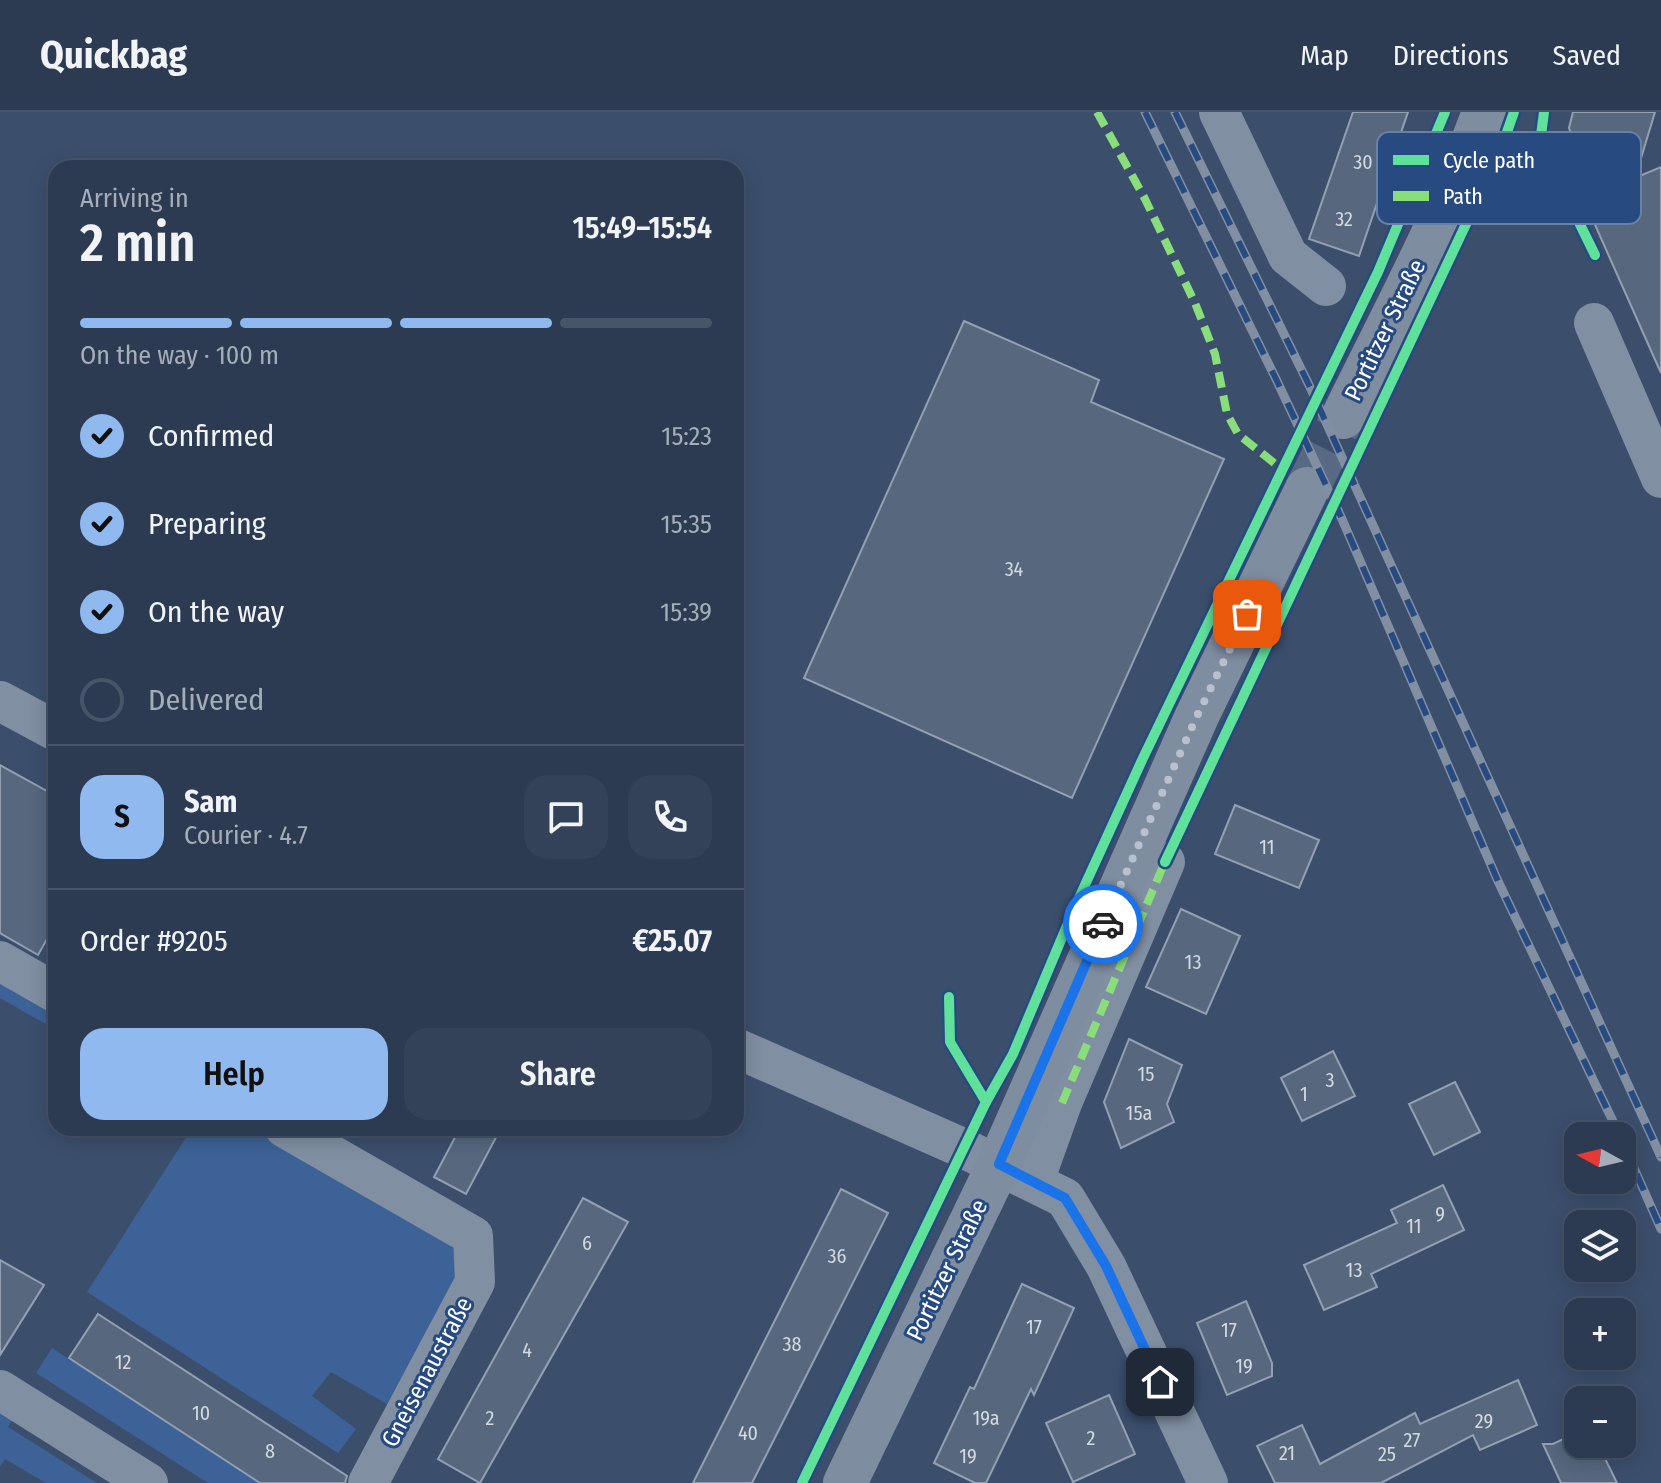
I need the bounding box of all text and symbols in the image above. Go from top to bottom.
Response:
text: Quickbag [40,32,187,78]
text: Map [1300,39,1349,72]
text: Directions [1393,39,1509,72]
text: Saved [1553,39,1621,72]
legend [1377,132,1641,224]
text: Cycle path [1443,147,1535,174]
house number: 30 [1353,150,1373,174]
text: Arriving in [80,183,189,214]
text: Path [1443,183,1483,210]
house number: 32 [1335,207,1353,231]
text: 15:49–15:54 [573,210,712,246]
text: 2 min [80,212,196,275]
street label: Portitzer Straße [1339,255,1431,405]
text: On the way · 100 m [80,340,279,371]
icon: check [80,414,124,458]
text: Confirmed [148,418,274,454]
text: 15:23 [661,421,712,452]
icon: check [80,502,124,546]
text: Preparing [148,506,266,542]
text: 15:35 [661,509,712,540]
house number: 34 [1005,557,1024,581]
pin [1213,580,1281,648]
icon: check [80,590,124,634]
icon: bag [1225,592,1269,636]
text: On the way [148,594,284,630]
text: 15:39 [660,597,712,628]
text: Delivered [148,682,264,718]
button: chat [524,775,608,859]
button: phone [628,775,712,859]
text: Sam [184,784,237,820]
text: S [114,799,130,835]
text: Courier · 4.7 [184,820,308,851]
house number: 11 [1259,835,1275,859]
courier [1063,884,1143,964]
icon: car [1081,902,1125,946]
text: Order #9205 [80,923,228,959]
text: €25.07 [633,923,712,959]
house number: 13 [1185,950,1201,974]
button: Help [80,1028,388,1120]
button: Share [404,1028,712,1120]
house number: 15 [1138,1062,1154,1086]
house number: 3 [1325,1068,1335,1092]
house number: 1 [1300,1082,1308,1106]
house number: 15a [1126,1101,1152,1125]
north arrow [1564,1122,1636,1194]
map controls [1564,1122,1636,1458]
street label: Portitzer Straße [901,1195,993,1345]
house number: 9 [1435,1202,1445,1226]
button: layers [1564,1210,1636,1282]
house number: 11 [1406,1214,1422,1238]
house number: 6 [582,1231,592,1255]
house number: 36 [828,1244,847,1268]
house number: 13 [1346,1258,1362,1282]
street label: Gneisenaustraße [376,1292,478,1452]
button: + [1564,1298,1636,1370]
house number: 17 [1026,1315,1042,1339]
house number: 17 [1221,1318,1237,1342]
house number: 38 [782,1332,802,1356]
house number: 4 [522,1338,532,1362]
pin [1126,1348,1194,1416]
house number: 12 [115,1350,131,1374]
house number: 19 [1235,1354,1253,1378]
icon: home [1138,1360,1182,1404]
button: − [1564,1386,1636,1458]
house number: 10 [192,1401,210,1425]
house number: 2 [486,1406,495,1430]
house number: 19a [972,1406,1000,1430]
house number: 29 [1475,1409,1493,1433]
house number: 40 [738,1421,758,1445]
house number: 2 [1087,1426,1096,1450]
house number: 27 [1404,1428,1420,1452]
house number: 8 [265,1439,275,1463]
house number: 21 [1279,1441,1295,1465]
house number: 25 [1378,1442,1396,1466]
house number: 19 [959,1444,977,1468]

